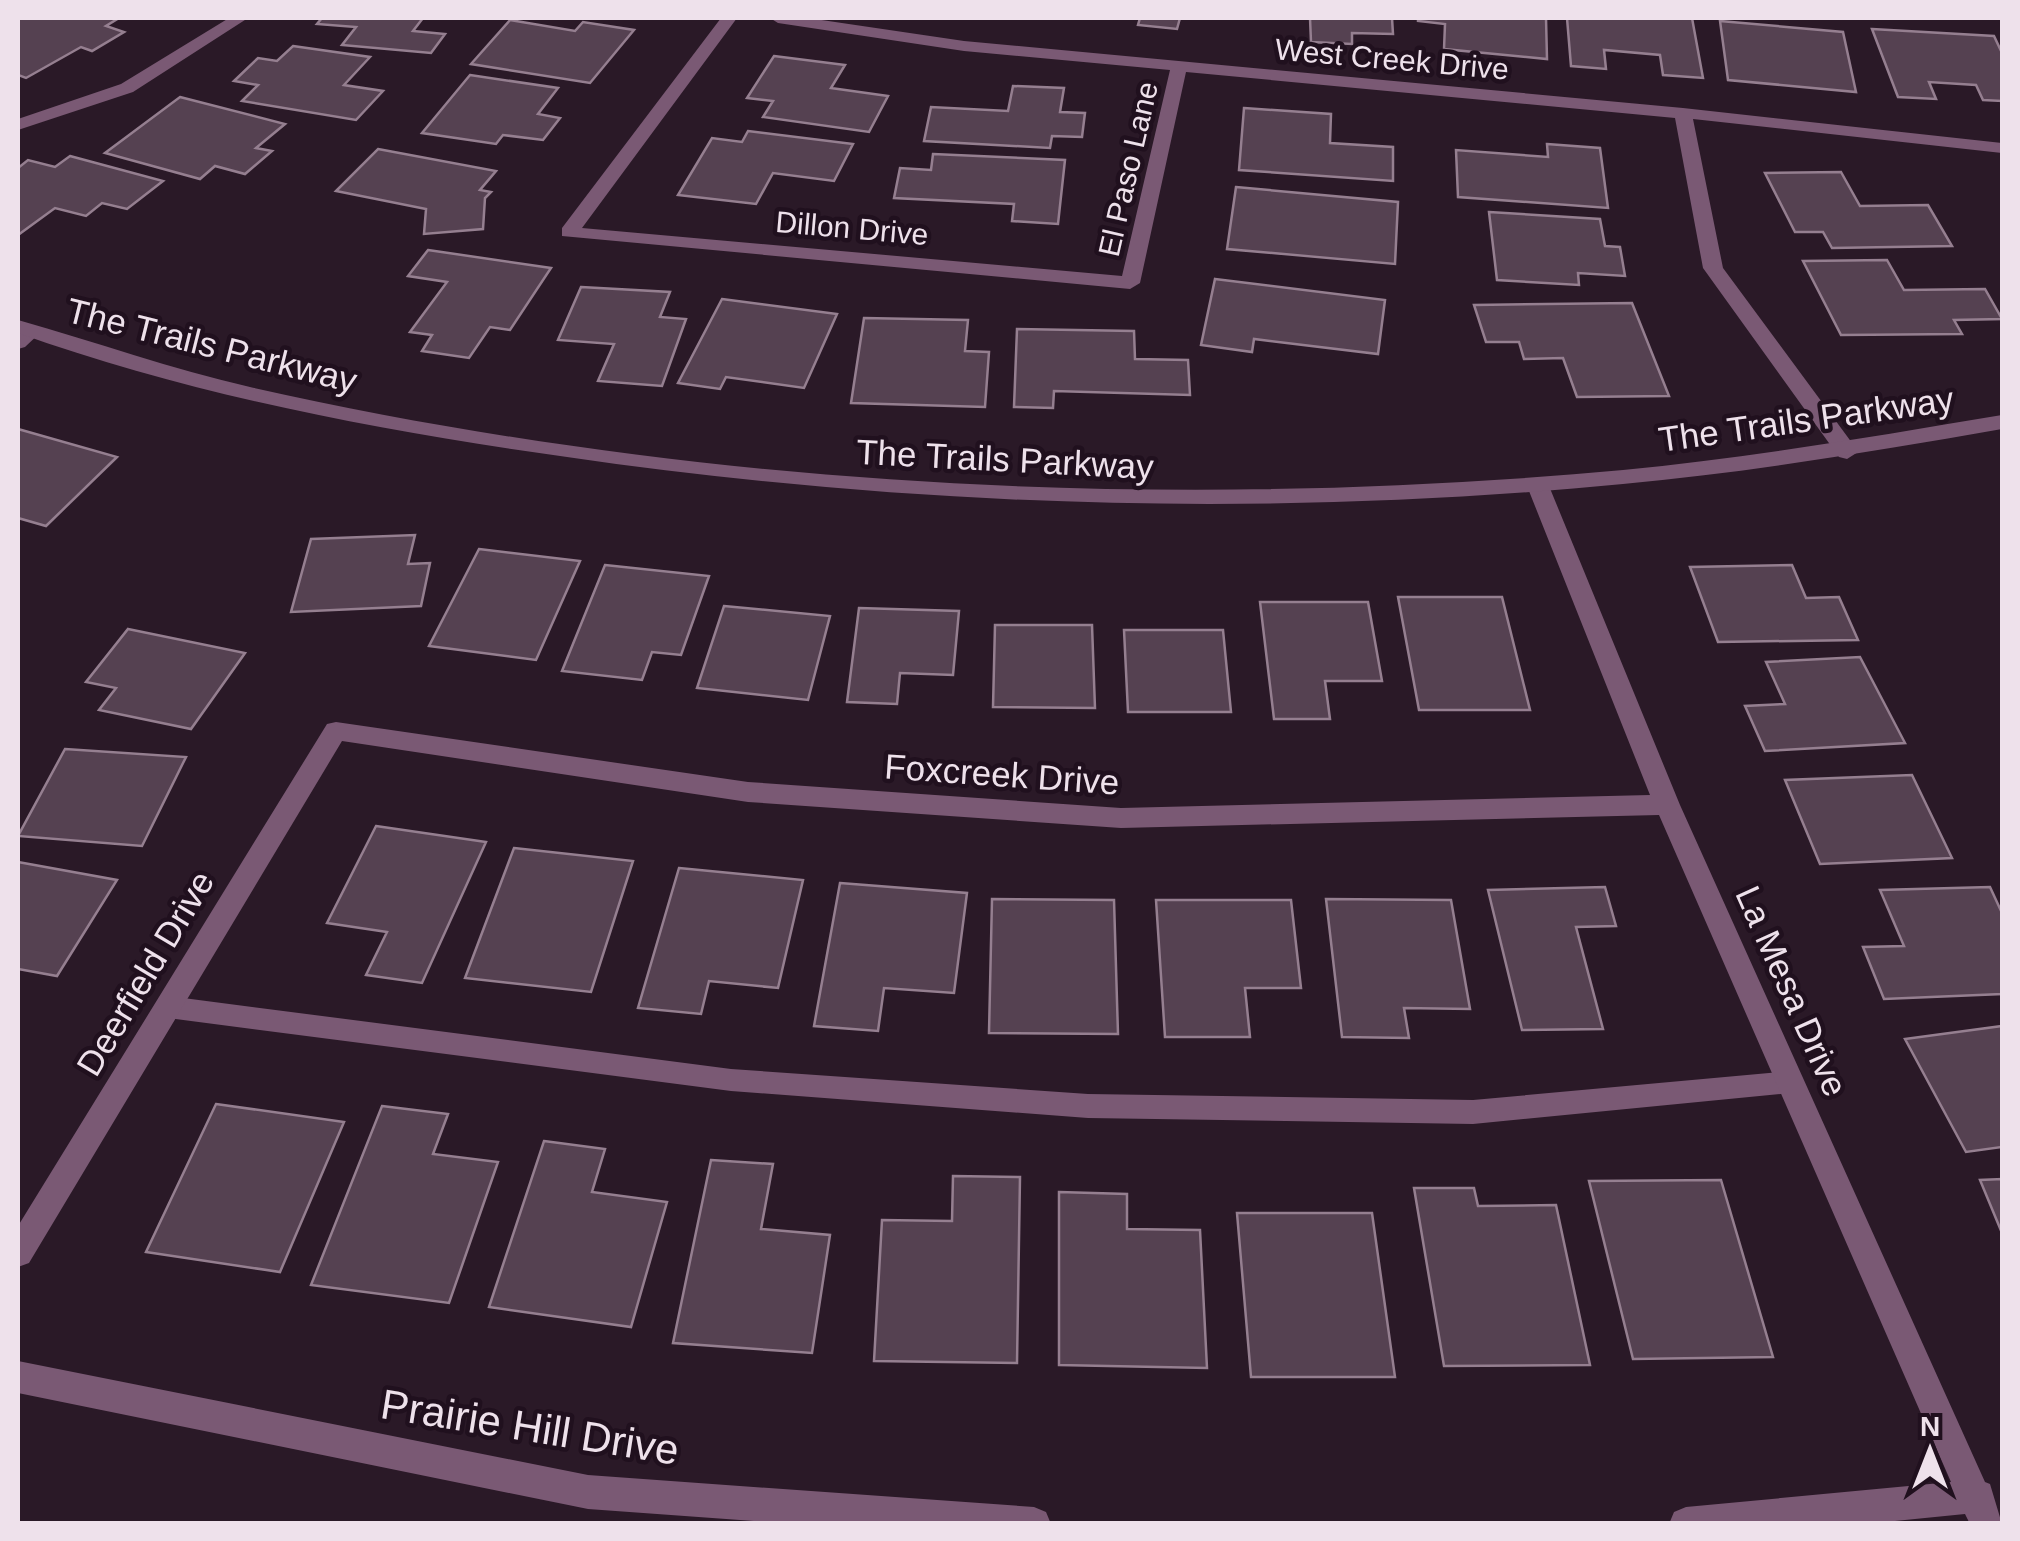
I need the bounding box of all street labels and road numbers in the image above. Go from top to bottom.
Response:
street label: West Creek Drive [1274,32,1510,86]
street label: El Paso Lane [1092,78,1164,260]
street label: Dillon Drive [774,205,930,251]
street label: The Trails Parkway [63,290,362,400]
street label: The Trails Parkway [1656,379,1957,459]
street label: The Trails Parkway [855,432,1155,486]
street label: Foxcreek Drive [883,746,1121,802]
street label: Deerfield Drive [69,864,221,1082]
street label: La Mesa Drive [1728,880,1856,1102]
street label: Prairie Hill Drive [378,1380,682,1474]

